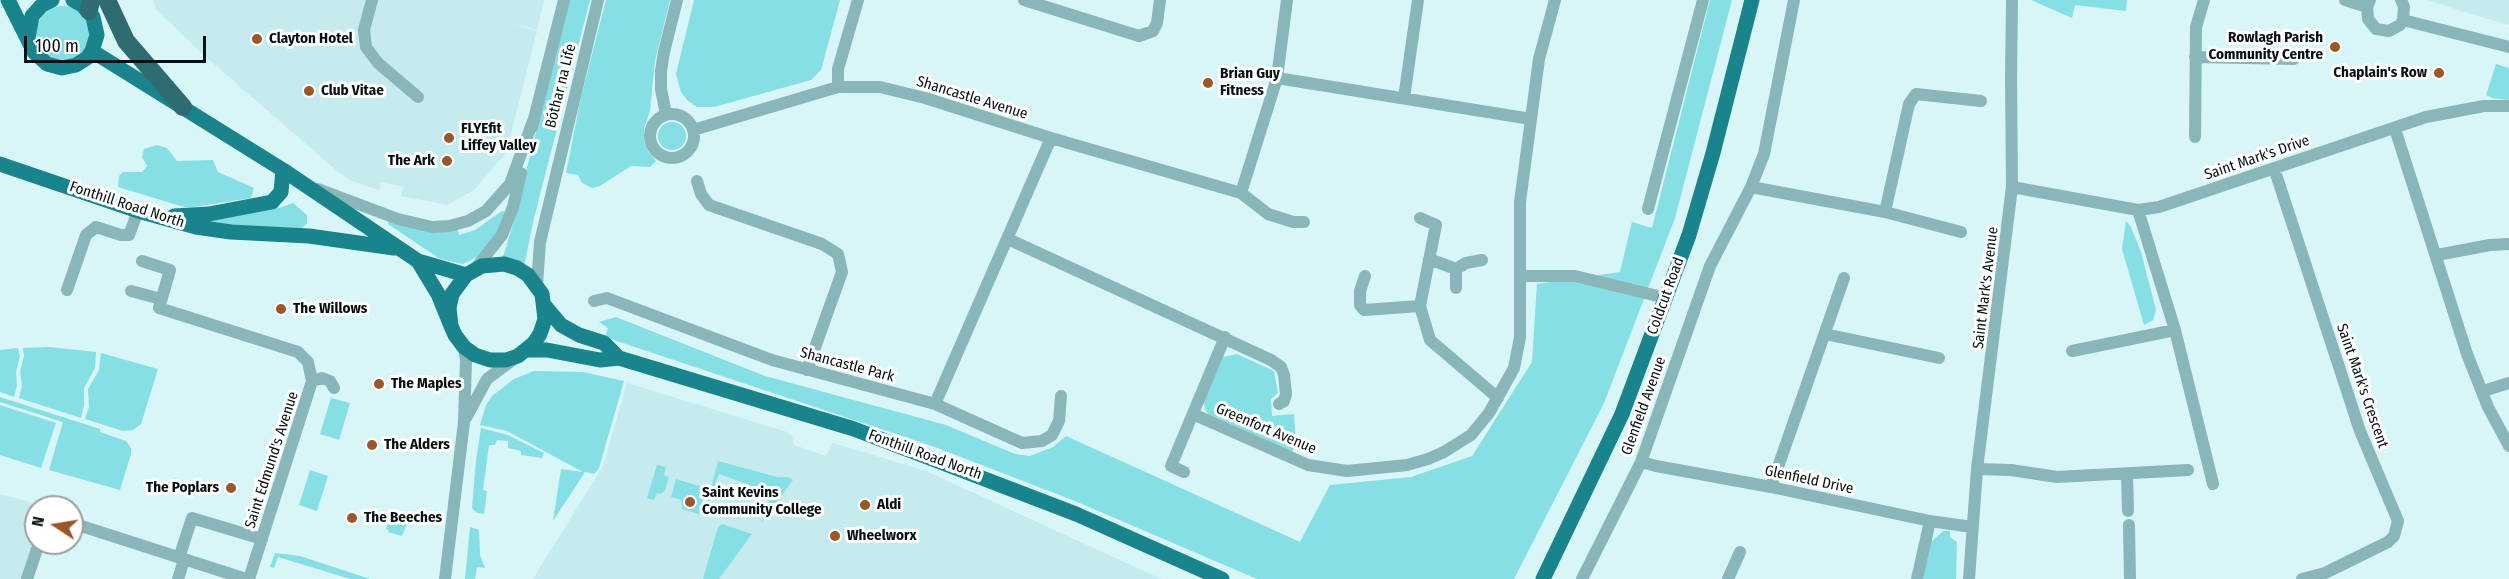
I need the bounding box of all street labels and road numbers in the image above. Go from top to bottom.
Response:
street label: Bóthar na Life [542,42,580,130]
street label: Shancastle Avenue [914,73,1030,123]
street label: Saint Mark's Drive [2202,132,2312,184]
street label: Fonthill Road North [67,178,187,232]
street label: Saint Mark's Avenue [1970,226,2002,350]
street label: Coldcut Road [1644,255,1688,337]
street label: Saint Mark's Crescent [2332,321,2392,451]
street label: Shancastle Park [798,344,896,386]
street label: Glenfield Avenue [1618,354,1670,458]
street label: Saint Edmund's Avenue [241,389,303,531]
street label: Greenfort Avenue [1213,400,1319,458]
street label: Fonthill Road North [866,426,984,484]
street label: Glenfield Drive [1763,462,1855,498]

